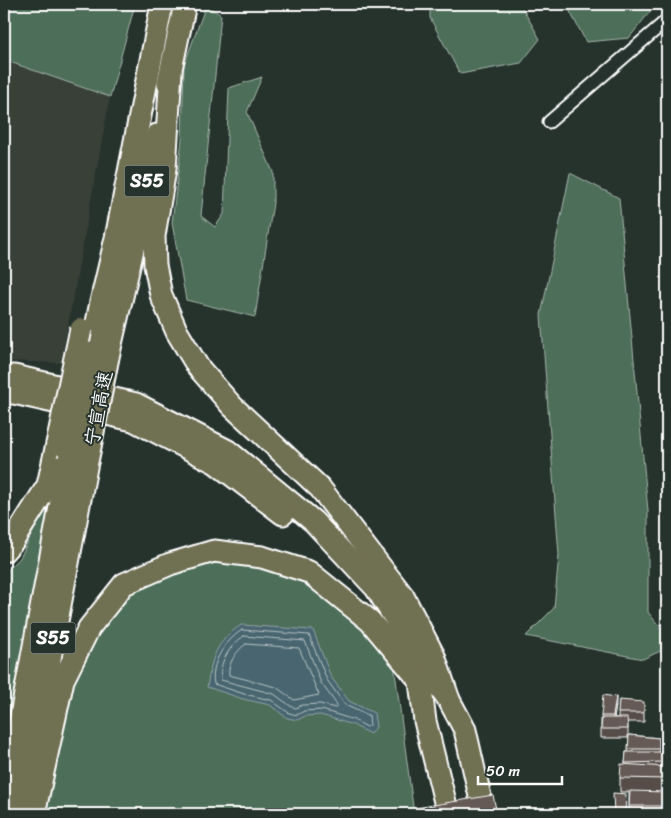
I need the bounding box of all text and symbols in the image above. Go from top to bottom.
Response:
road number: S55 [124,166,170,197]
street label: 宁宣高速 [75,368,122,449]
road number: S55 [30,622,76,654]
scale bar [478,753,562,785]
text: 50 m [486,758,521,784]

